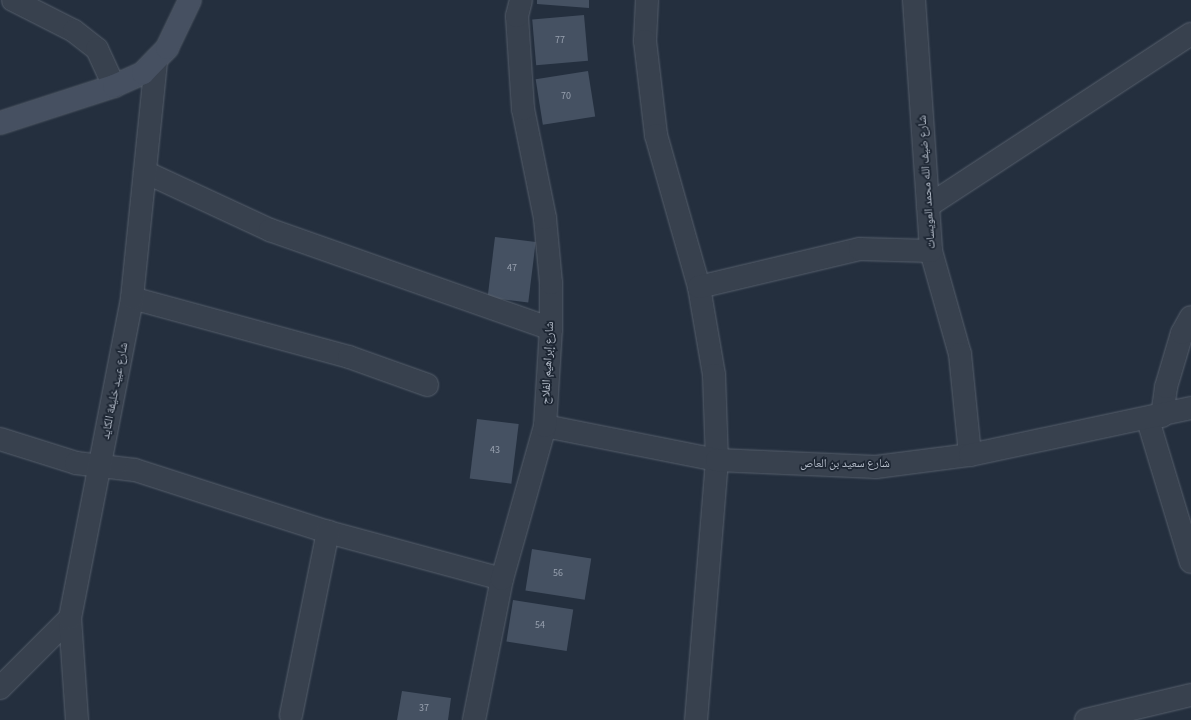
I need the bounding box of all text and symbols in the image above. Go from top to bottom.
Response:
house number: 77 [555,35,565,47]
house number: 70 [561,91,571,103]
street label: شارع ضيف الله محمد العويسات [915,115,939,249]
house number: 47 [507,263,517,275]
street label: شارع إبراهيم الفلاح [539,321,557,405]
street label: شارع عبيد خليفة الكايد [99,341,131,441]
house number: 43 [490,445,500,457]
street label: شارع سعيد بن العاص [800,457,890,471]
house number: 56 [553,568,563,580]
house number: 54 [535,620,545,632]
house number: 37 [419,703,429,715]

